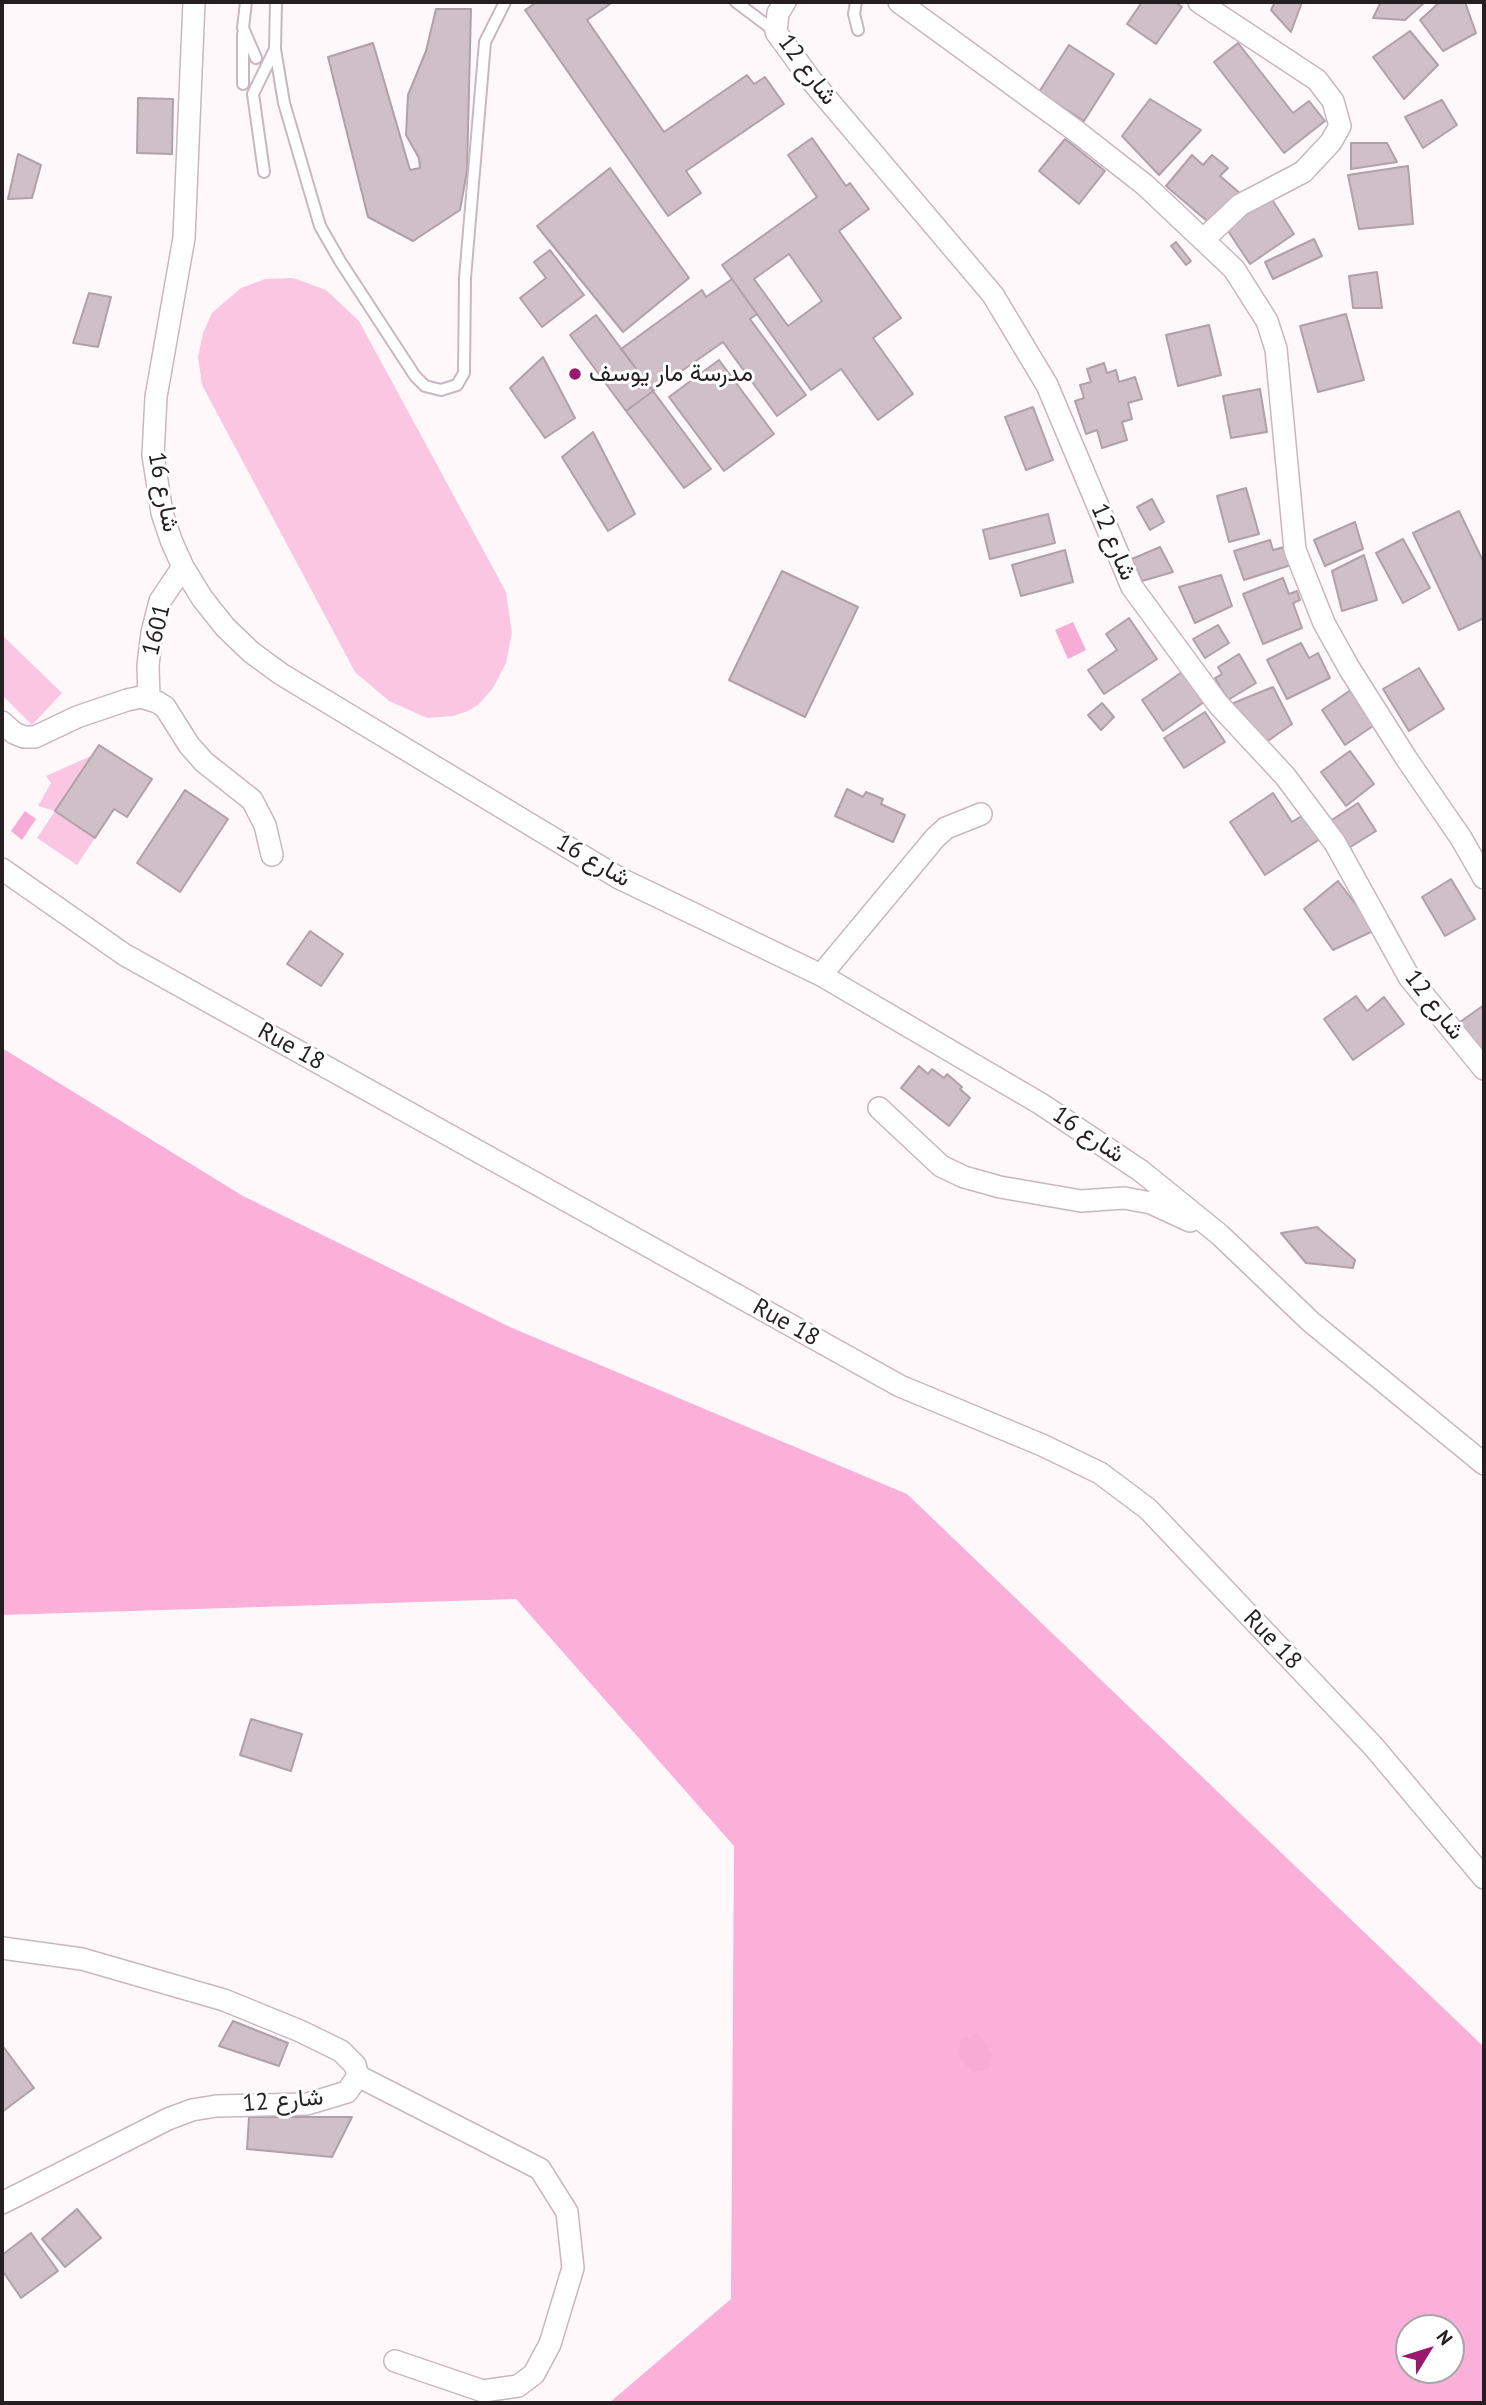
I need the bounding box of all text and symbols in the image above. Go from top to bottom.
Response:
street label: شارع 12 [771,29,843,111]
place label: مدرسة مار يوسف [589,360,753,388]
marker: مدرسة مار يوسف [567,366,583,382]
street label: شارع 16 [141,450,185,534]
street label: شارع 12 [1084,499,1142,585]
street label: 1601 [137,601,177,659]
street label: شارع 16 [551,828,635,894]
street label: شارع 12 [1398,964,1470,1046]
street label: Rue 18 [253,1017,329,1077]
street label: شارع 16 [1046,1100,1130,1170]
street label: Rue 18 [748,1293,824,1353]
street label: Rue 18 [1237,1604,1307,1676]
street label: شارع 12 [241,2083,325,2119]
north arrow [1395,2314,1465,2384]
text: N [1432,2325,1458,2350]

